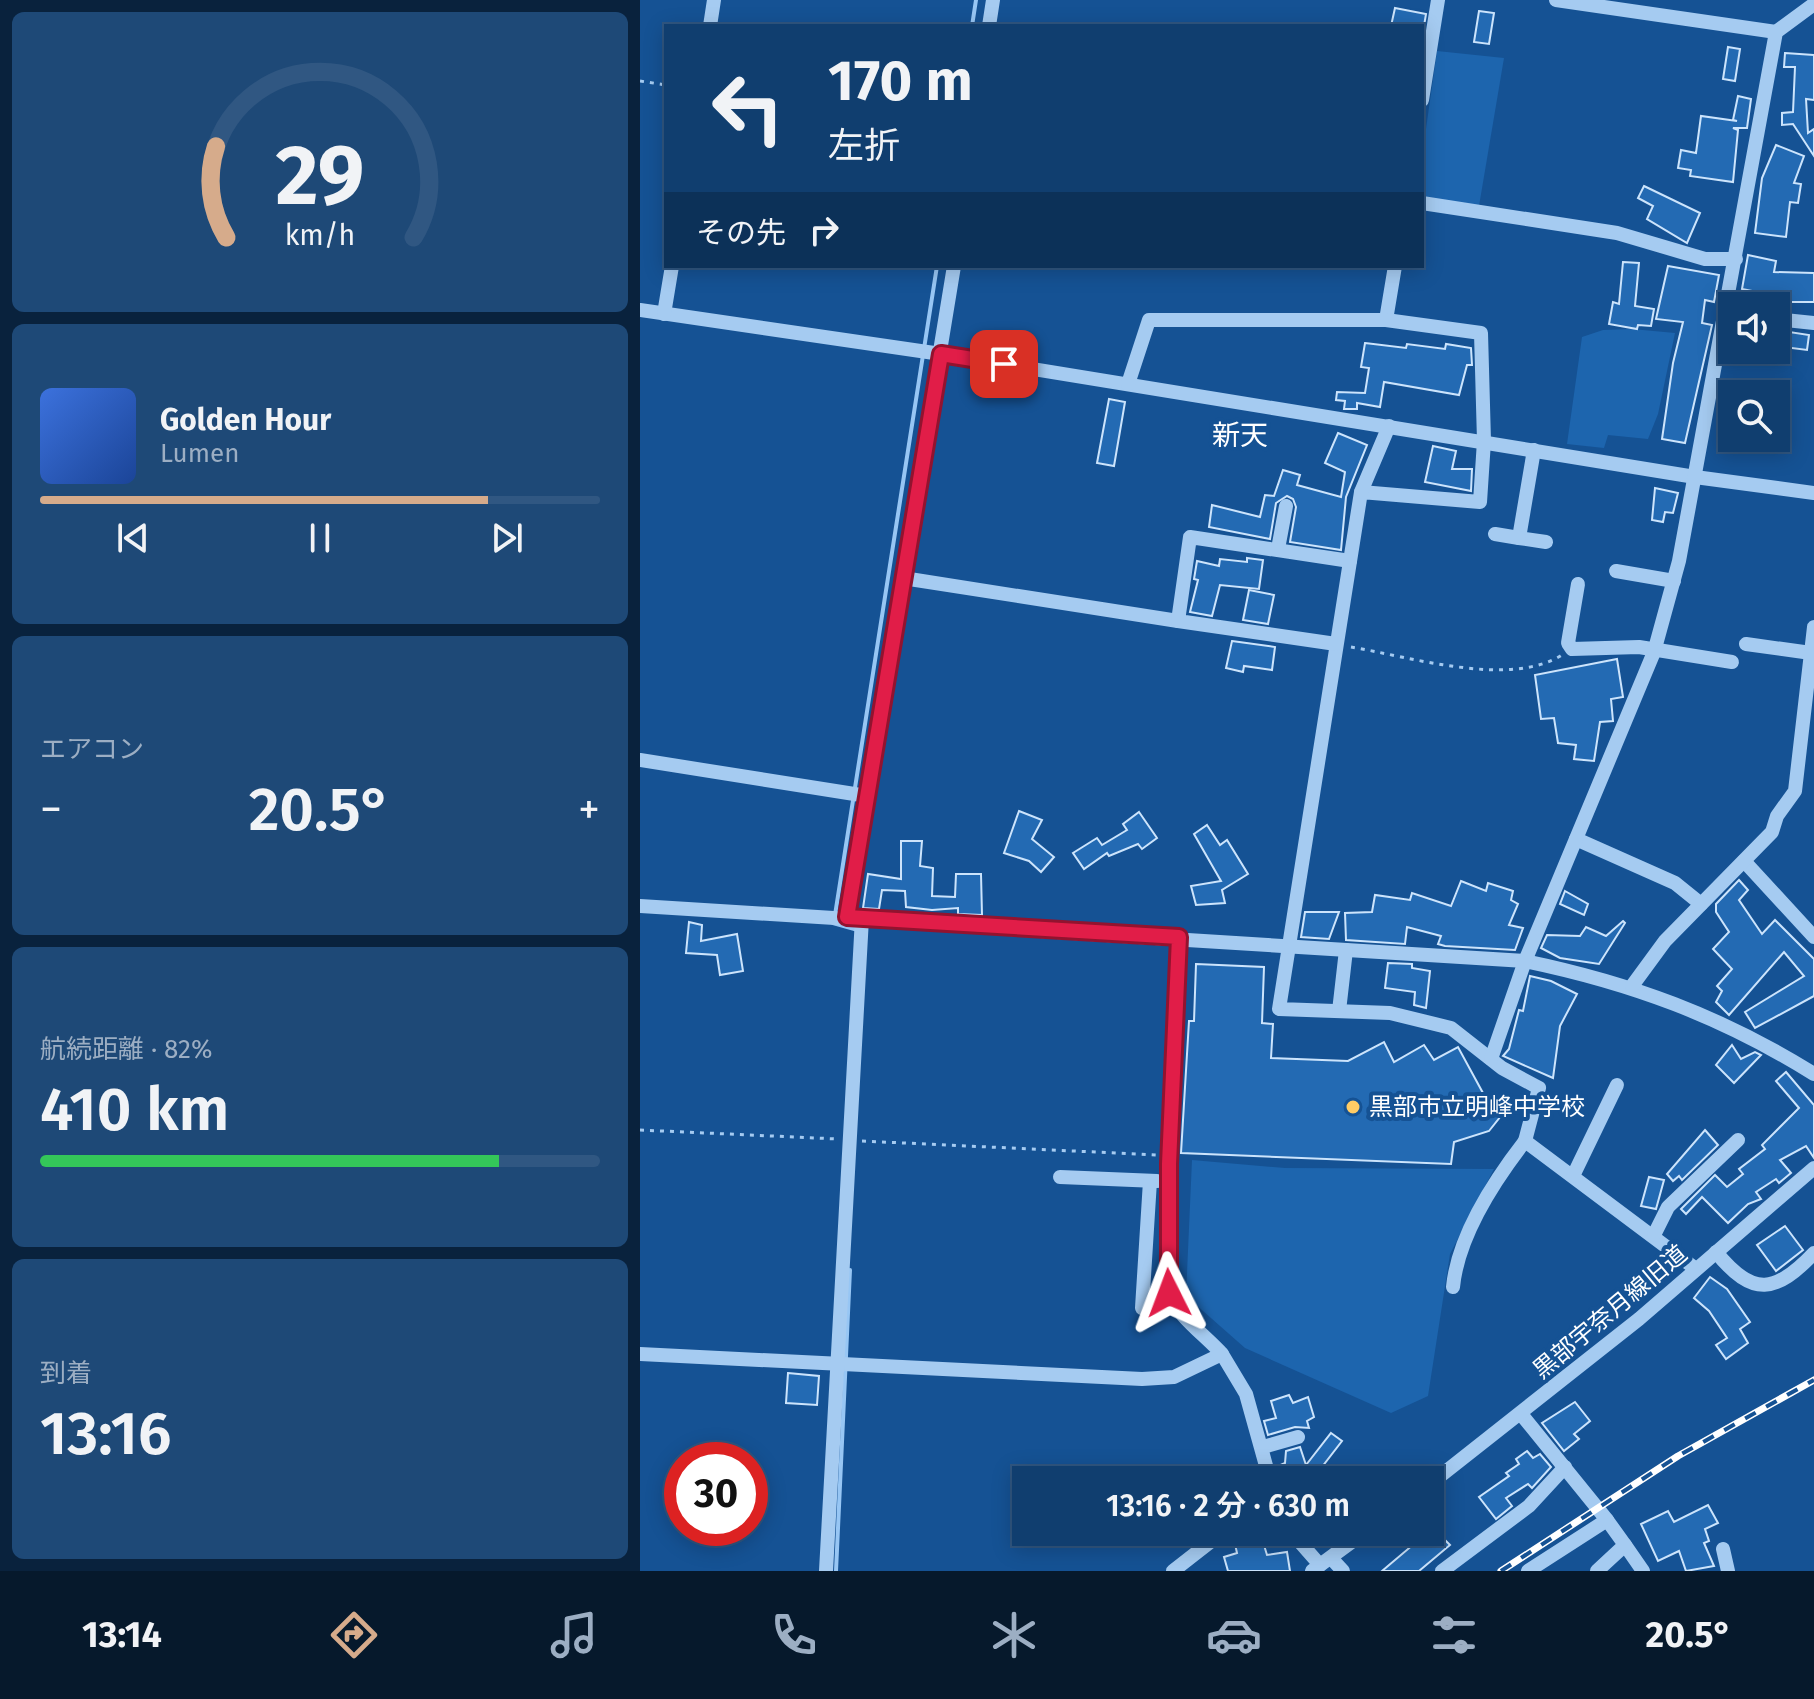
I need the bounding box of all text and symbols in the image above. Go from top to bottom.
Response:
text: 170 m [828,48,973,115]
icon: left [696,56,800,160]
text: 左折 [828,124,900,168]
text: 29 [276,125,364,225]
icon: right [802,208,846,252]
text: その先 [696,215,786,251]
text: km/h [285,218,355,253]
map controls [1718,292,1790,452]
button: sound [1718,292,1790,364]
pin [970,330,1038,398]
icon: arrive [982,342,1026,386]
button: search [1718,380,1790,452]
text: Golden Hour [160,402,331,438]
district label: 新天 [1212,419,1268,452]
text: Lumen [160,438,239,469]
icon: previous [111,516,155,560]
icon: pause [298,516,342,560]
icon: next [485,516,529,560]
text: エアコン [40,734,144,765]
text: 20.5° [249,774,391,846]
text: − [40,783,62,836]
text: + [578,783,600,836]
text: 航続距離 · 82% [40,1034,212,1065]
text: 410 km [40,1074,229,1146]
place label: 黒部市立明峰中学校 [1369,1093,1585,1121]
marker: 黒部市立明峰中学校 [1344,1098,1362,1116]
street label: 黒部宇奈月線旧道 [1527,1240,1693,1384]
position arrow [1127,1251,1211,1335]
text: 到着 [40,1358,92,1389]
text: 13:16 [40,1398,171,1470]
speed limit sign: 30 [664,1442,768,1546]
text: 13:16 · 2 分 · 630 m [1106,1488,1350,1524]
icon: directions [326,1607,382,1663]
icon: music [546,1607,602,1663]
icon: phone [766,1607,822,1663]
icon: climate [986,1607,1042,1663]
icon: car [1206,1607,1262,1663]
icon: filters [1426,1607,1482,1663]
text: 13:14 [82,1613,162,1657]
text: 20.5° [1646,1613,1732,1657]

